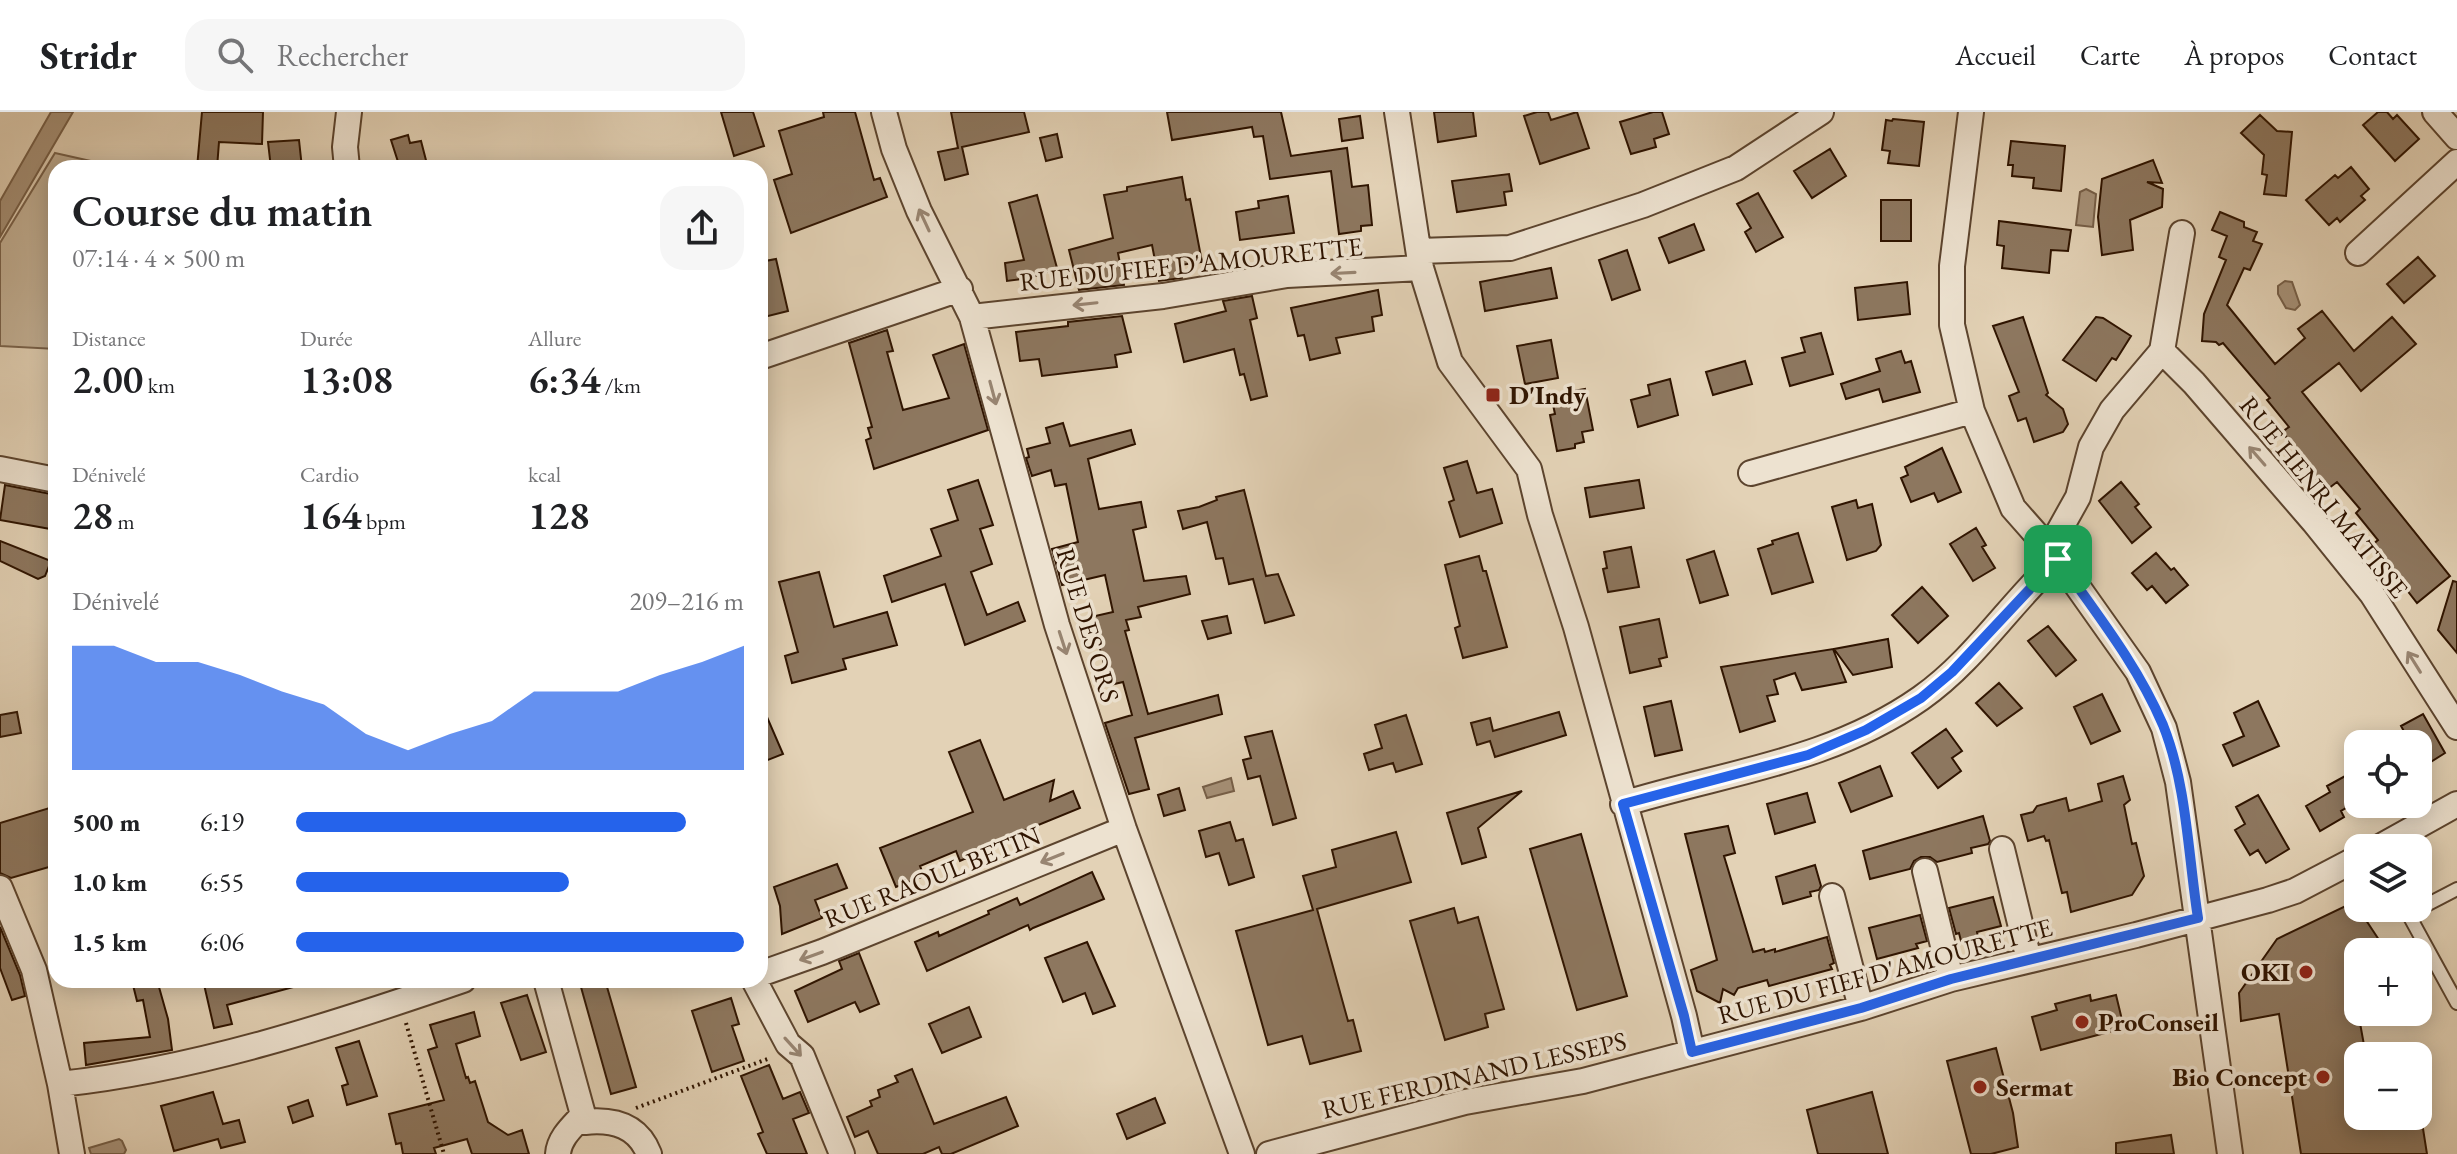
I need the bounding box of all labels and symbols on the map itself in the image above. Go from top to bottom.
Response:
one-way arrow [916,208,931,232]
street label: RUE DU FIEF D'AMOURETTE [1018,229,1365,299]
one-way arrow [1330,265,1357,280]
one-way arrow [1072,297,1099,312]
place label: D'Indy [1509,378,1586,412]
one-way arrow [986,379,1001,405]
marker: D'Indy [1484,386,1502,404]
street label: RUE HENRI MATISSE [2232,389,2416,605]
one-way arrow [2248,446,2266,467]
pin [2024,525,2092,593]
street label: RUE DES ORS [1048,544,1128,706]
one-way arrow [1057,630,1071,655]
one-way arrow [2406,651,2422,674]
street label: RUE RAOUL BETIN [819,818,1046,936]
one-way arrow [1040,852,1064,867]
street label: RUE DU FIEF D'AMOURETTE [1714,910,2056,1032]
one-way arrow [799,950,823,964]
place label: OKI [2241,955,2291,989]
marker: OKI [2297,963,2315,981]
place label: ProConseil [2098,1005,2219,1039]
marker: ProConseil [2073,1013,2091,1031]
street label: RUE FERDINAND LESSEPS [1318,1023,1630,1127]
one-way arrow [783,1036,802,1057]
place label: Bio Concept [2172,1060,2307,1094]
marker: Bio Concept [2314,1068,2332,1086]
place label: Sermat [1996,1070,2073,1104]
marker: Sermat [1971,1078,1989,1096]

